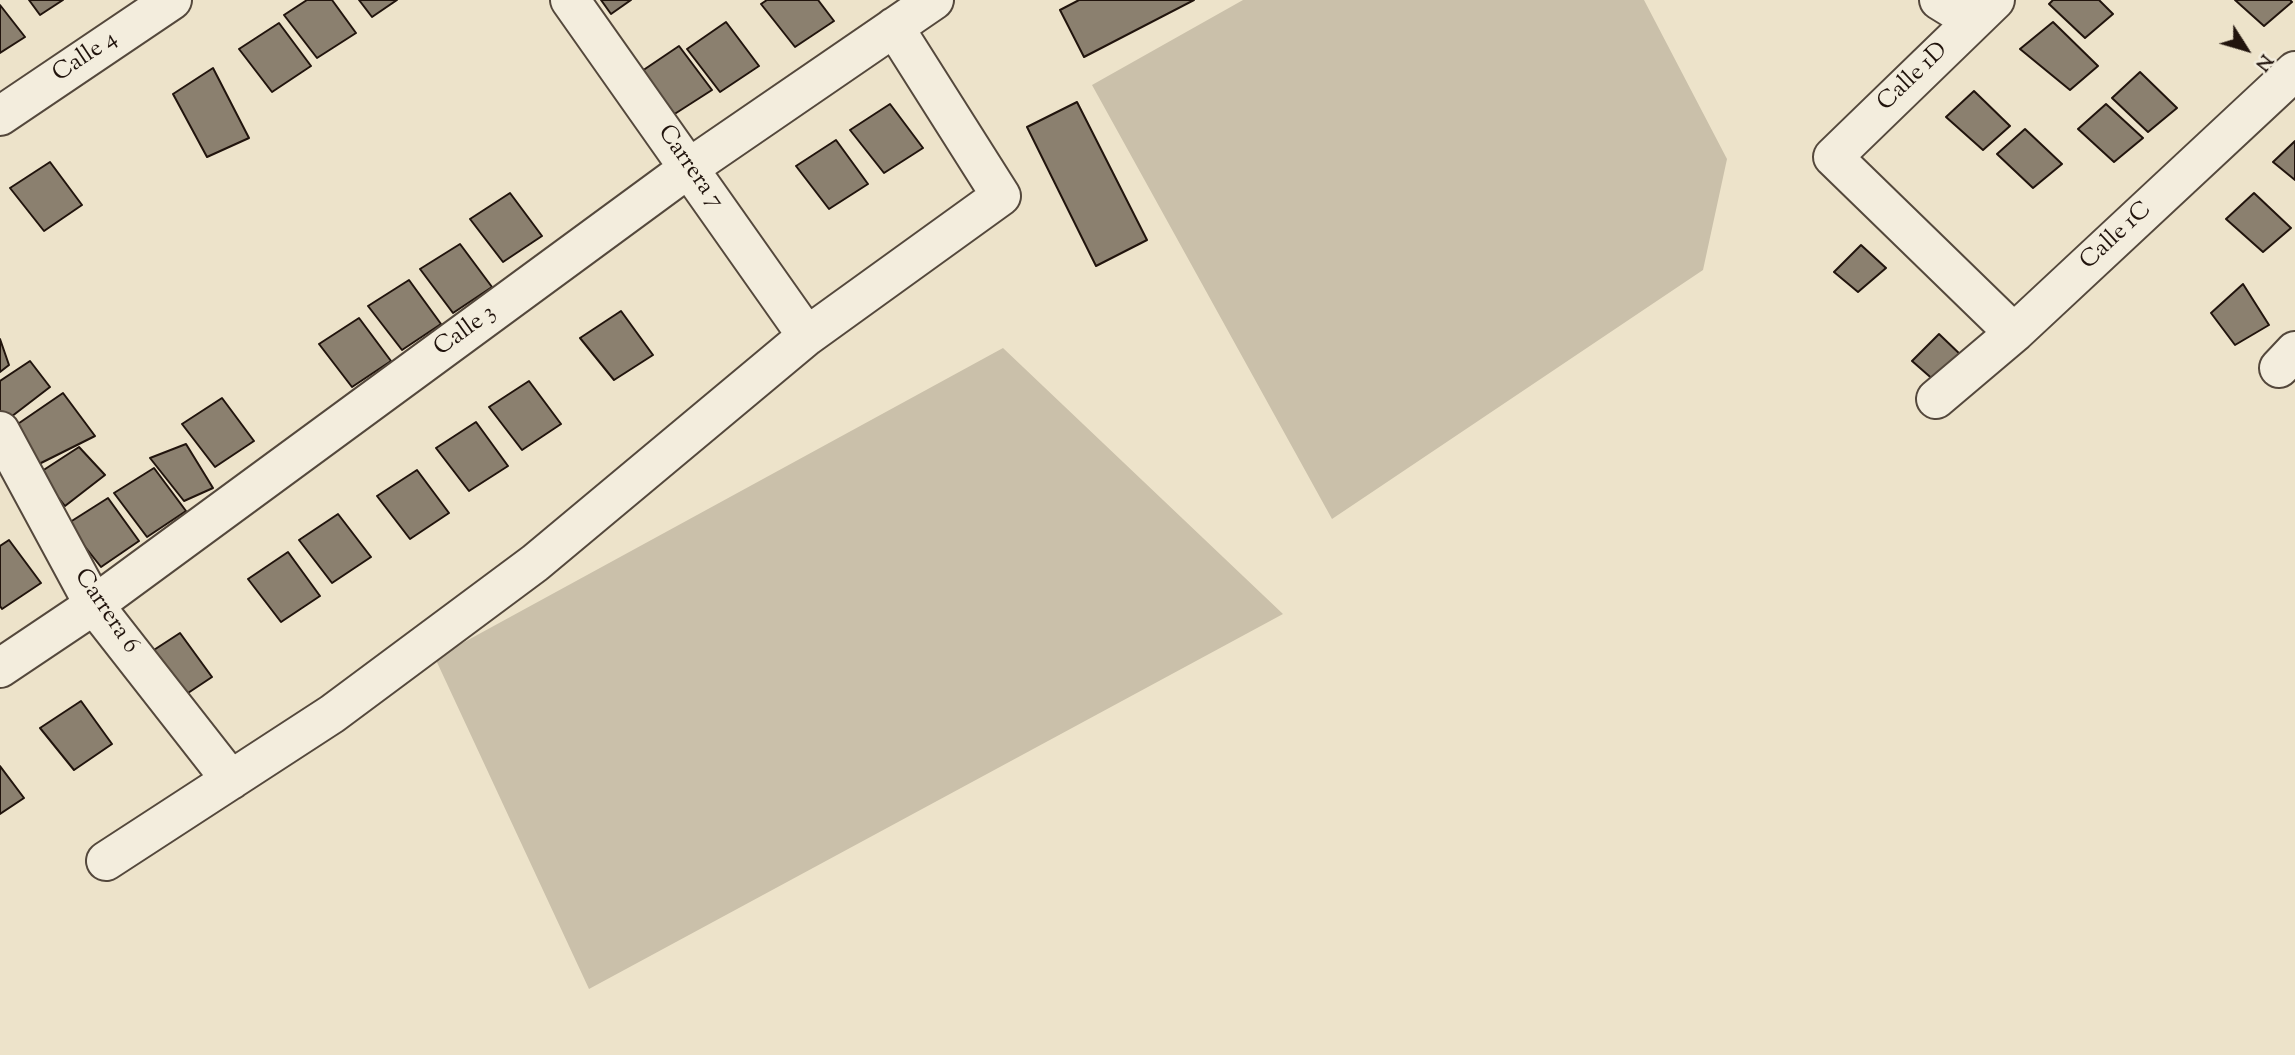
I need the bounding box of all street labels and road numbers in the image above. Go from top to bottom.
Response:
street label: Calle 4 [48,26,124,90]
street label: Calle 1D [1873,38,1955,118]
street label: Carrera 7 [650,120,728,216]
street label: Calle 1C [2075,197,2159,277]
street label: Calle 3 [430,300,502,364]
street label: Carrera 6 [66,564,144,660]

